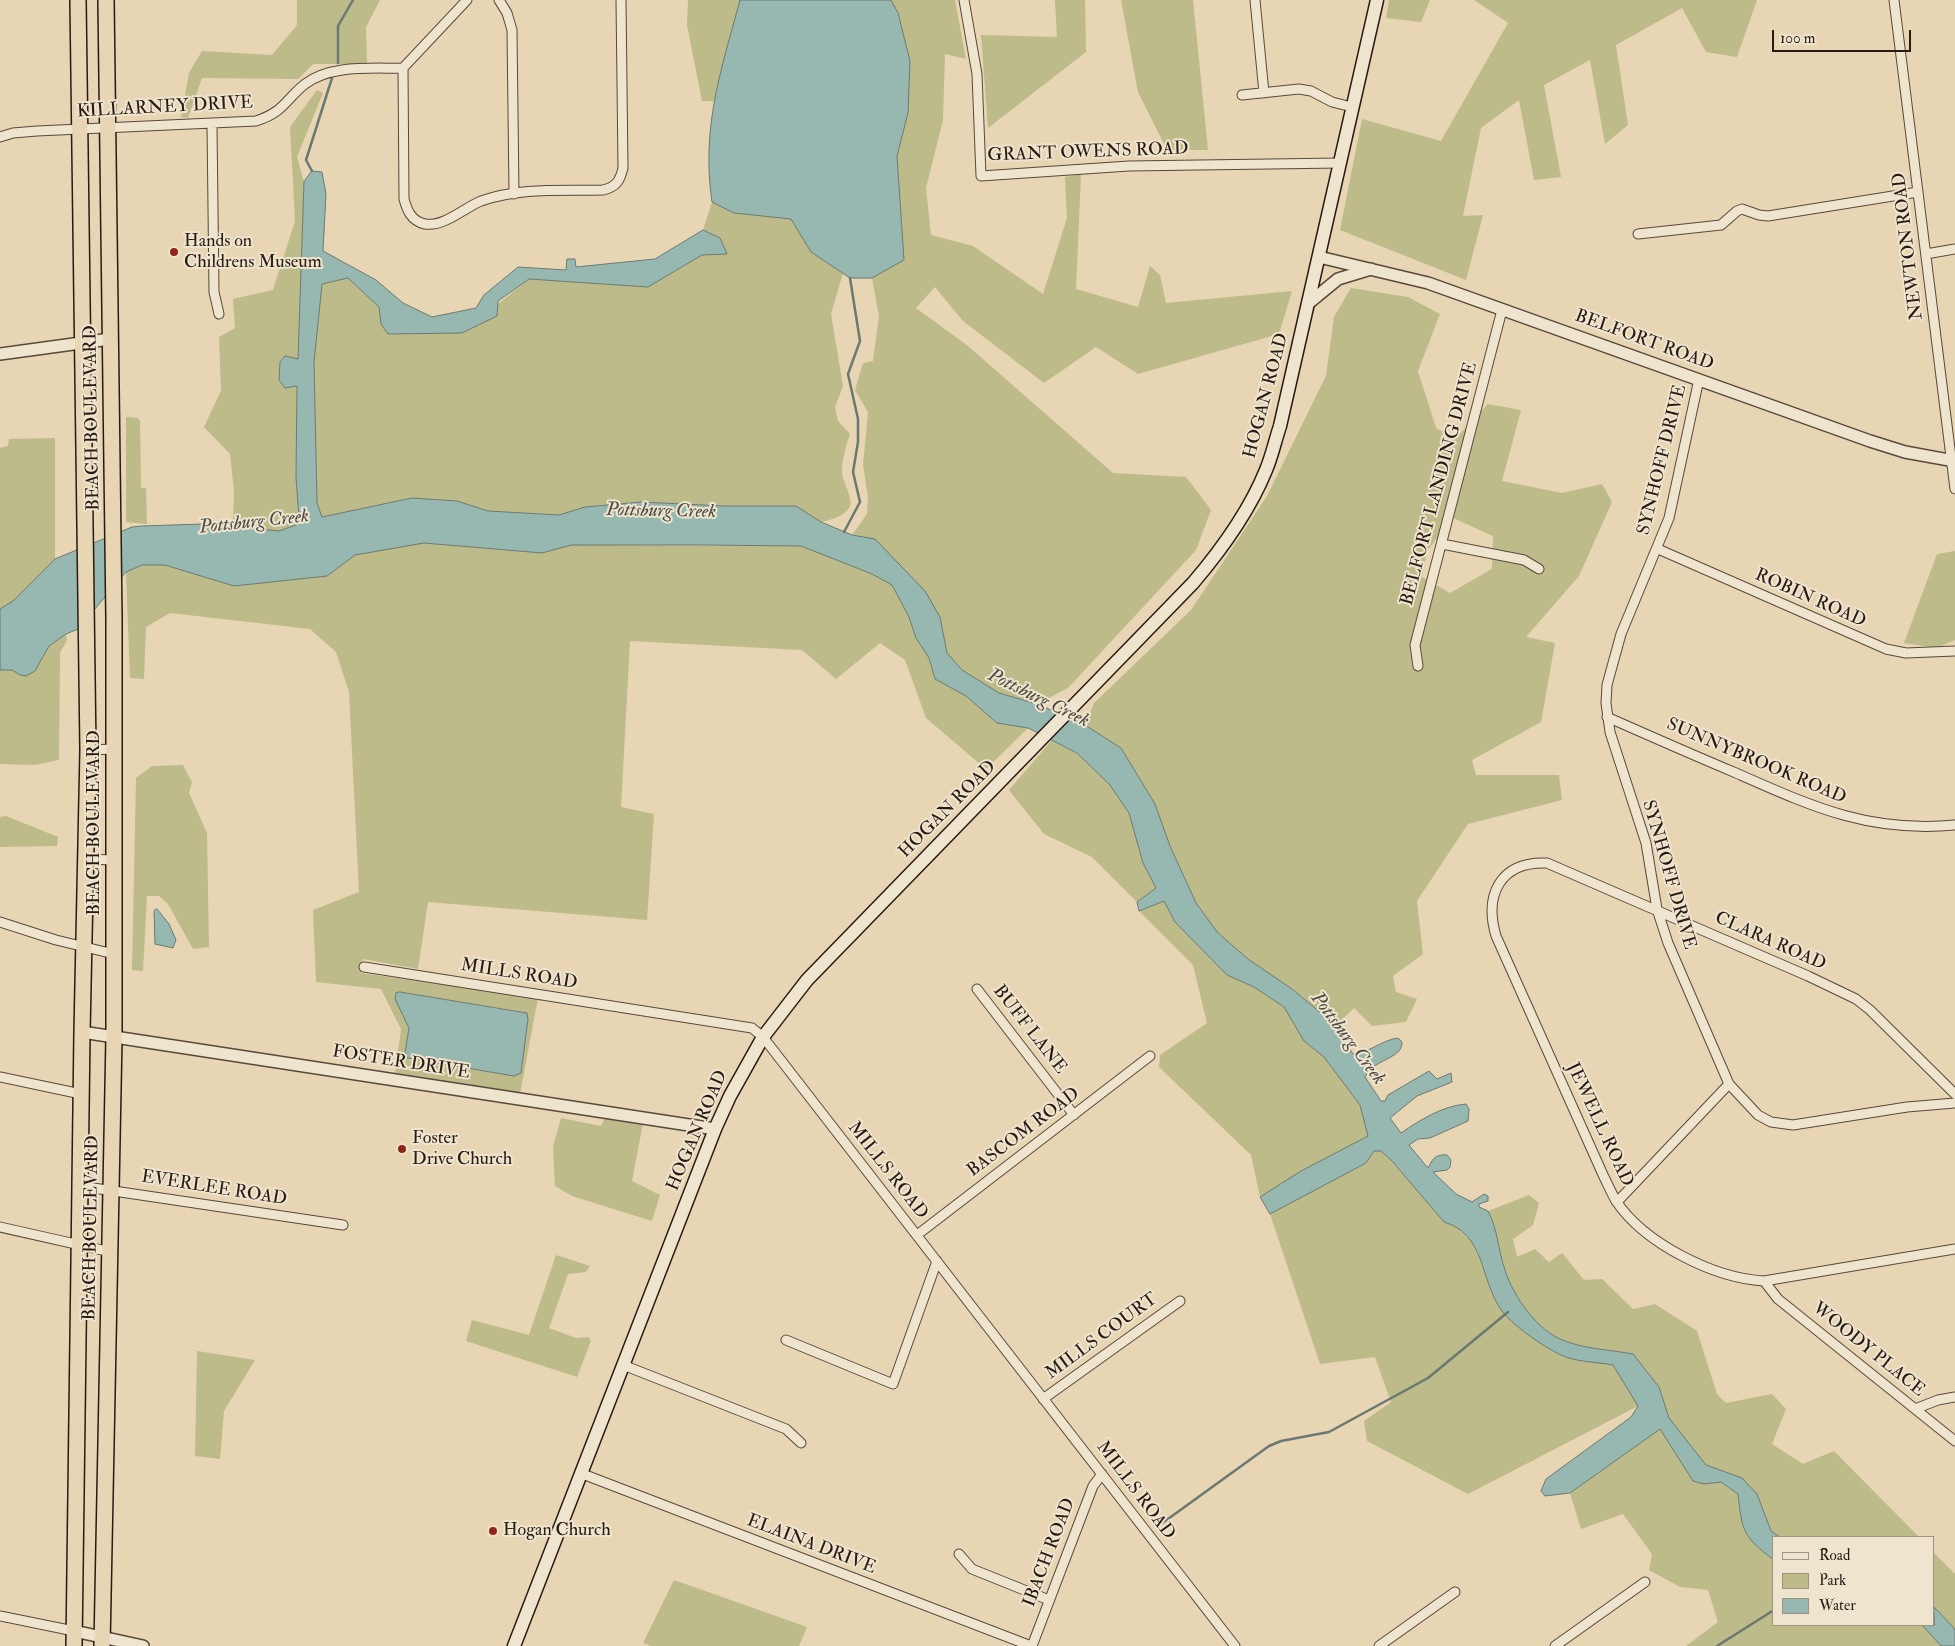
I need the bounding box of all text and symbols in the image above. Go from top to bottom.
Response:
scale bar [1775,20,1914,52]
text: 100 m [1780,29,1815,48]
street label: KILLARNEY DRIVE [77,93,253,123]
street label: GRANT OWENS ROAD [987,139,1189,167]
street label: NEWTON ROAD [1889,171,1929,321]
place label: Hands on Childrens Museum [184,231,322,274]
marker: Hands on Childrens Museum [168,246,180,258]
street label: BELFORT ROAD [1572,306,1716,376]
street label: BEACH BOULEVARD [81,325,105,511]
street label: HOGAN ROAD [1240,331,1294,461]
street label: BELFORT LANDING DRIVE [1397,360,1483,608]
street label: SYNHOFF DRIVE [1634,383,1692,537]
water label: Pottsburg Creek [606,500,716,524]
water label: Pottsburg Creek [198,506,310,540]
street label: ROBIN ROAD [1751,565,1869,633]
water label: Pottsburg Creek [983,665,1093,733]
street label: SUNNYBROOK ROAD [1663,714,1849,810]
street label: BEACH BOULEVARD [84,730,106,916]
street label: HOGAN ROAD [895,757,1001,863]
street label: SYNHOFF DRIVE [1636,798,1700,952]
street label: CLARA ROAD [1711,908,1829,976]
street label: MILLS ROAD [459,955,579,995]
street label: BUFF LANE [988,981,1070,1079]
water label: Pottsburg Creek [1305,988,1389,1090]
street label: FOSTER DRIVE [331,1041,471,1085]
street label: JEWELL ROAD [1561,1060,1637,1190]
street label: HOGAN ROAD [663,1068,733,1194]
street label: BASCOM ROAD [964,1084,1084,1182]
street label: MILLS ROAD [842,1118,932,1224]
place label: Foster Drive Church [412,1128,512,1170]
street label: BEACH BOULEVARD [80,1135,104,1321]
marker: Foster Drive Church [396,1143,408,1155]
street label: EVERLEE ROAD [140,1167,288,1211]
street label: MILLS COURT [1042,1289,1162,1385]
street label: WOODY PLACE [1807,1298,1929,1402]
street label: MILLS ROAD [1091,1438,1179,1544]
street label: IBACH ROAD [1019,1495,1081,1611]
street label: ELAINA DRIVE [743,1510,879,1580]
place label: Hogan Church [503,1520,611,1542]
marker: Hogan Church [487,1525,499,1537]
legend [1772,1536,1935,1626]
text: Road [1819,1546,1850,1565]
text: Park [1819,1571,1846,1590]
text: Water [1819,1596,1856,1615]

